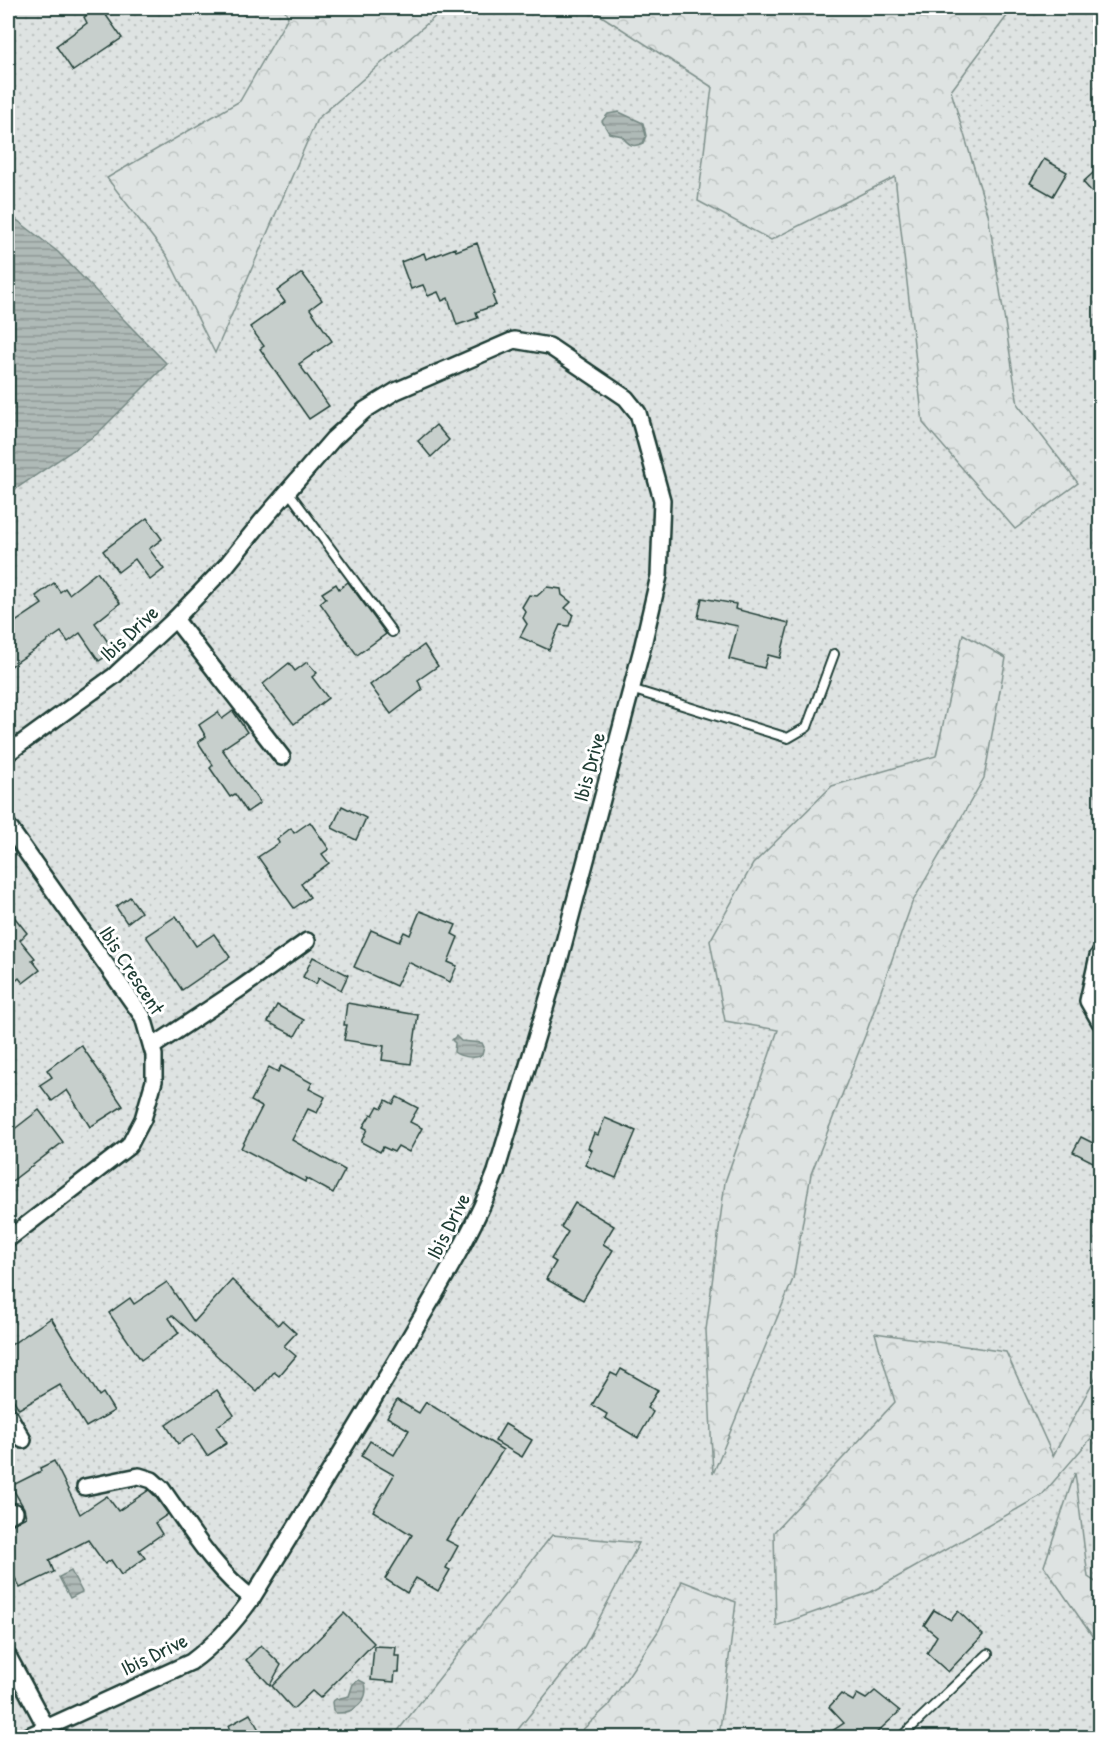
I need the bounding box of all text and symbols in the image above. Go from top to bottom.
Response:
street label: Ibis Drive [93,598,165,668]
street label: Ibis Drive [566,729,612,805]
street label: Ibis Crescent [92,920,172,1021]
street label: Ibis Drive [419,1188,477,1264]
street label: Ibis Drive [116,1625,192,1683]

